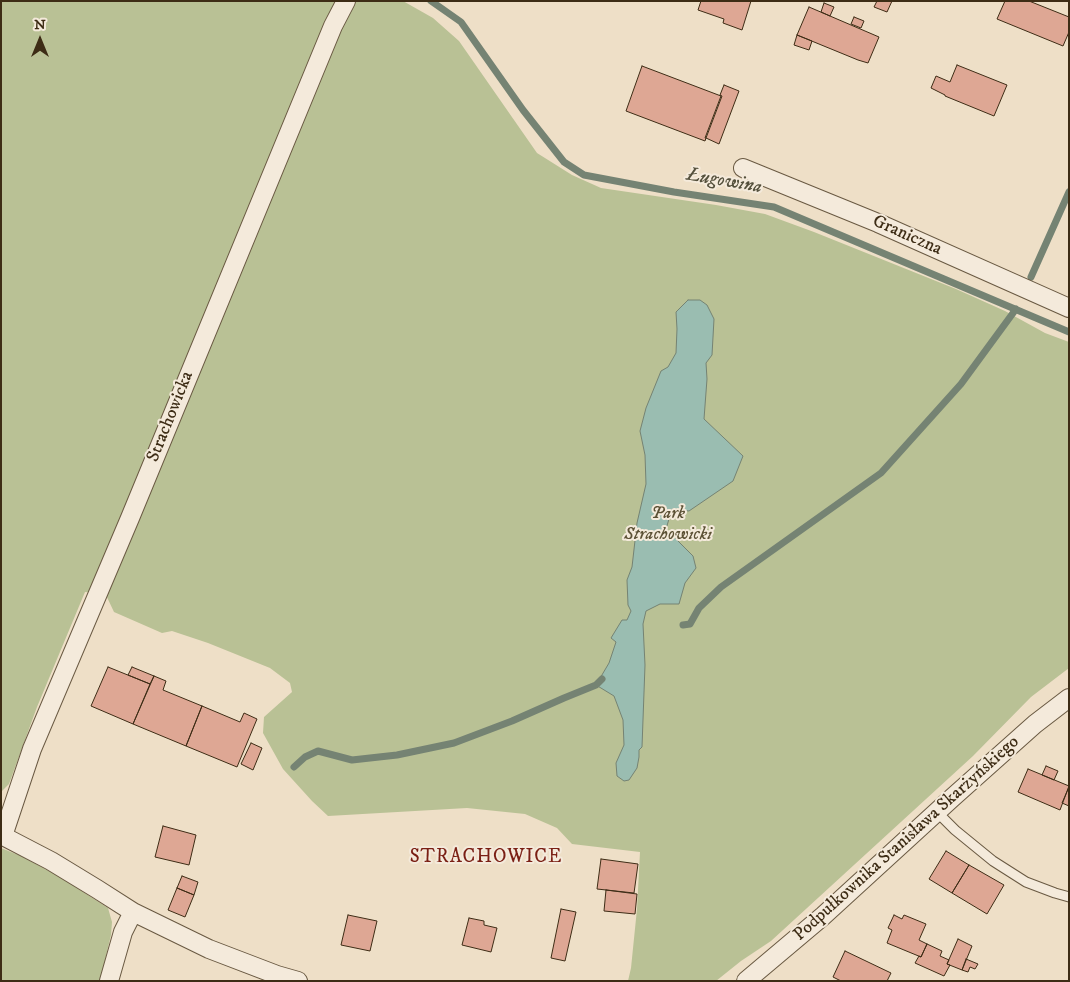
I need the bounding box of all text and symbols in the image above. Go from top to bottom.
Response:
north arrow [15,15,65,65]
text: N [34,16,46,34]
water label: Ługowina [685,164,763,200]
street label: Graniczna [869,211,945,261]
street label: Strachowicka [143,369,199,465]
park label: Park Strachowicki [624,503,712,546]
street label: Podpułkownika Stanisława Skarżyńskiego [790,732,1024,946]
district label: STRACHOWICE [408,847,564,869]

